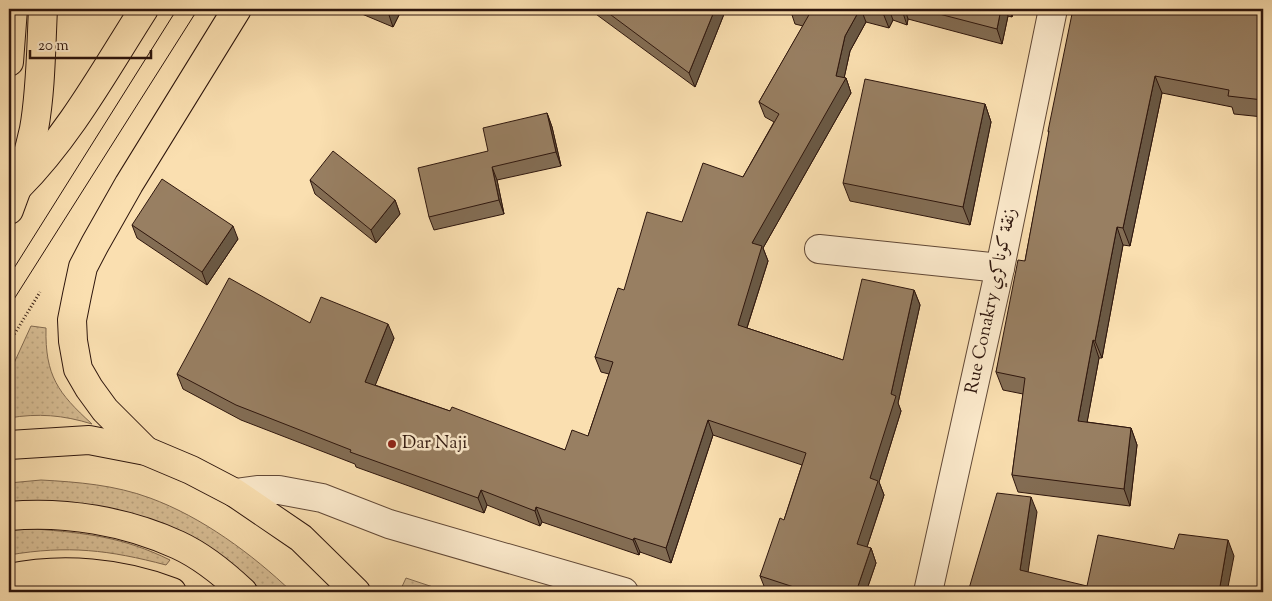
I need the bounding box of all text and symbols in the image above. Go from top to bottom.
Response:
scale bar [30,28,151,60]
text: 20 m [38,36,69,57]
street label: Rue Conakry زنقة كوناكري [960,206,1024,396]
place label: Dar Naji [402,431,467,457]
marker: Dar Naji [386,438,398,450]

